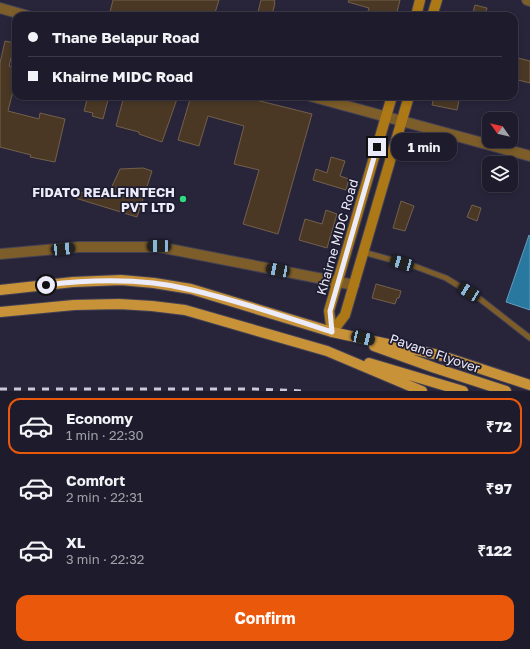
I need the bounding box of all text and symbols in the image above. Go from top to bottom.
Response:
text: Thane Belapur Road [52,28,199,46]
text: Khairne MIDC Road [52,67,193,85]
north arrow [482,112,518,148]
map controls [482,112,518,192]
callout: 1 min [391,133,457,161]
route end [368,138,386,156]
text: 1 min [408,139,440,155]
button: layers [482,156,518,192]
street label: Khairne MIDC Road [313,177,361,297]
place label: FIDATO REALFINTECH PVT LTD [32,184,175,215]
marker: FIDATO REALFINTECH PVT LTD [178,194,188,204]
car [147,240,171,252]
car [51,242,75,256]
car [389,254,415,272]
car [265,262,291,278]
route start [37,276,55,294]
car [456,281,482,303]
car [350,329,376,347]
street label: Pavane Flyover [388,330,482,376]
icon: car [18,408,54,444]
text: Economy [66,409,133,427]
text: ₹72 [486,417,512,435]
text: 1 min · 22:30 [66,427,144,443]
icon: car [18,470,54,506]
text: Comfort [66,471,125,489]
text: ₹97 [486,479,512,497]
text: 2 min · 22:31 [66,489,143,505]
icon: car [18,532,54,568]
text: XL [66,533,85,551]
text: ₹122 [477,541,512,559]
text: 3 min · 22:32 [66,551,144,567]
button: Confirm [16,595,514,641]

